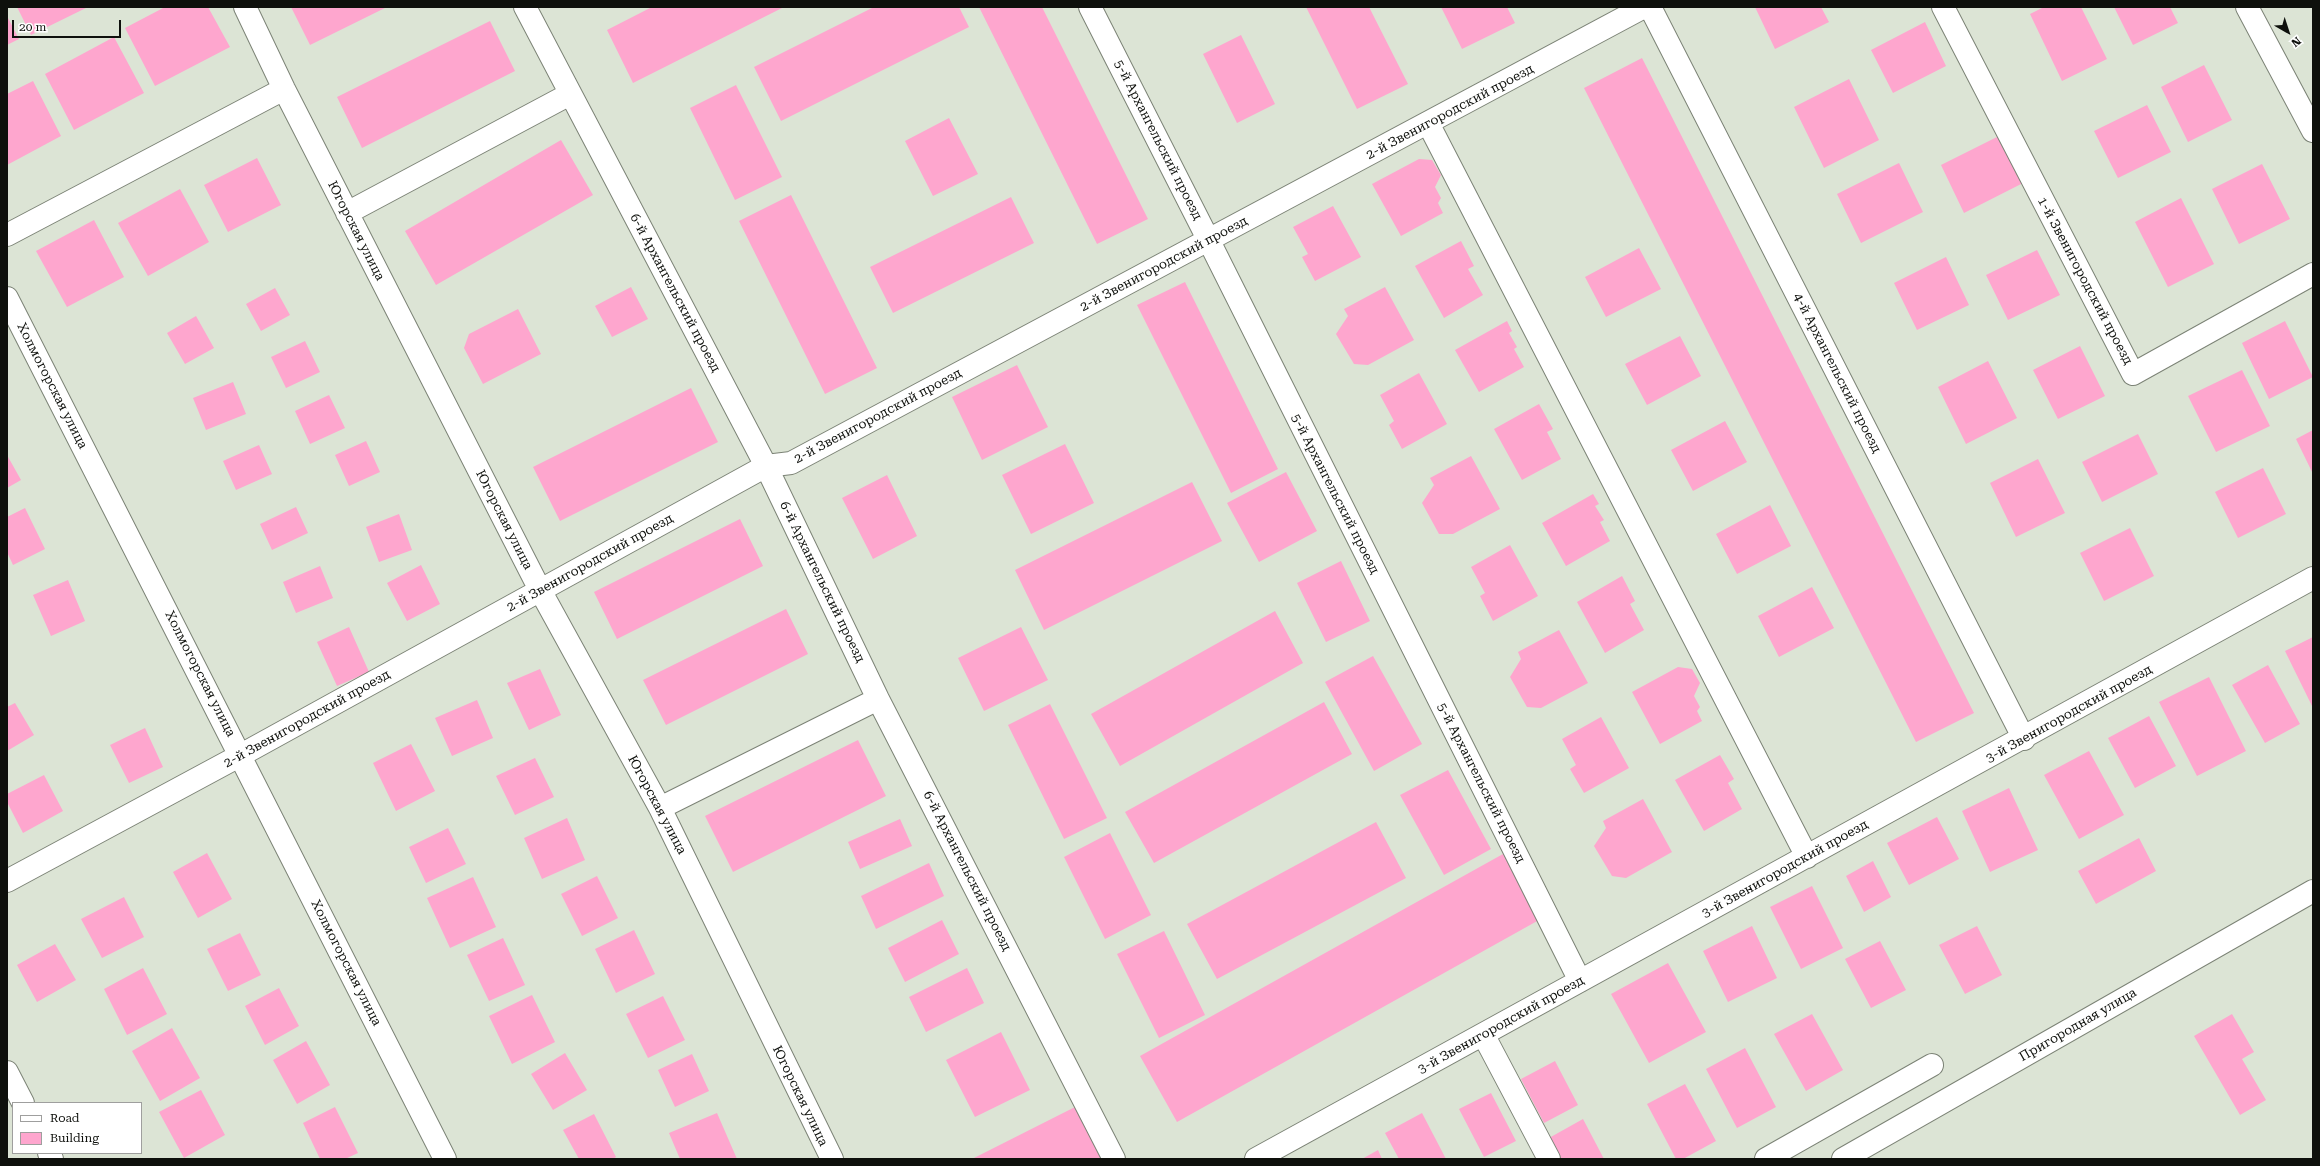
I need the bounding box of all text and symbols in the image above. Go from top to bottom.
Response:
scale bar [14,12,123,38]
north arrow [2268,12,2308,52]
text: 20 m [19,20,46,34]
text: N [2288,34,2303,49]
street label: 5-й Архангельский проезд [1111,57,1205,223]
street label: 2-й Звенигородский проезд [1364,61,1536,163]
street label: Югорская улица [324,179,388,283]
street label: 1-й Звенигородский проезд [2034,195,2136,367]
street label: 6-й Архангельский проезд [626,211,724,375]
street label: 2-й Звенигородский проезд [1078,213,1250,315]
street label: 4-й Архангельский проезд [1790,290,1884,456]
street label: Холмогорская улица [13,320,91,452]
street label: 2-й Звенигородский проезд [792,365,964,467]
street label: 5-й Архангельский проезд [1288,411,1382,577]
street label: Югорская улица [472,468,536,572]
street label: 6-й Архангельский проезд [776,499,868,665]
street label: 2-й Звенигородский проезд [504,511,676,615]
street label: Холмогорская улица [161,608,239,740]
street label: 3-й Звенигородский проезд [1983,662,2155,766]
street label: 2-й Звенигородский проезд [221,667,393,771]
street label: 5-й Архангельский проезд [1434,700,1528,866]
street label: Югорская улица [624,753,690,857]
street label: 6-й Архангельский проезд [920,788,1014,954]
street label: 3-й Звенигородский проезд [1699,817,1871,921]
street label: Холмогорская улица [307,897,385,1029]
street label: 3-й Звенигородский проезд [1415,973,1587,1077]
street label: Пригородная улица [2017,985,2139,1065]
street label: Югорская улица [769,1043,831,1149]
legend [12,1102,142,1154]
text: Road [50,1111,79,1125]
text: Building [50,1131,99,1145]

